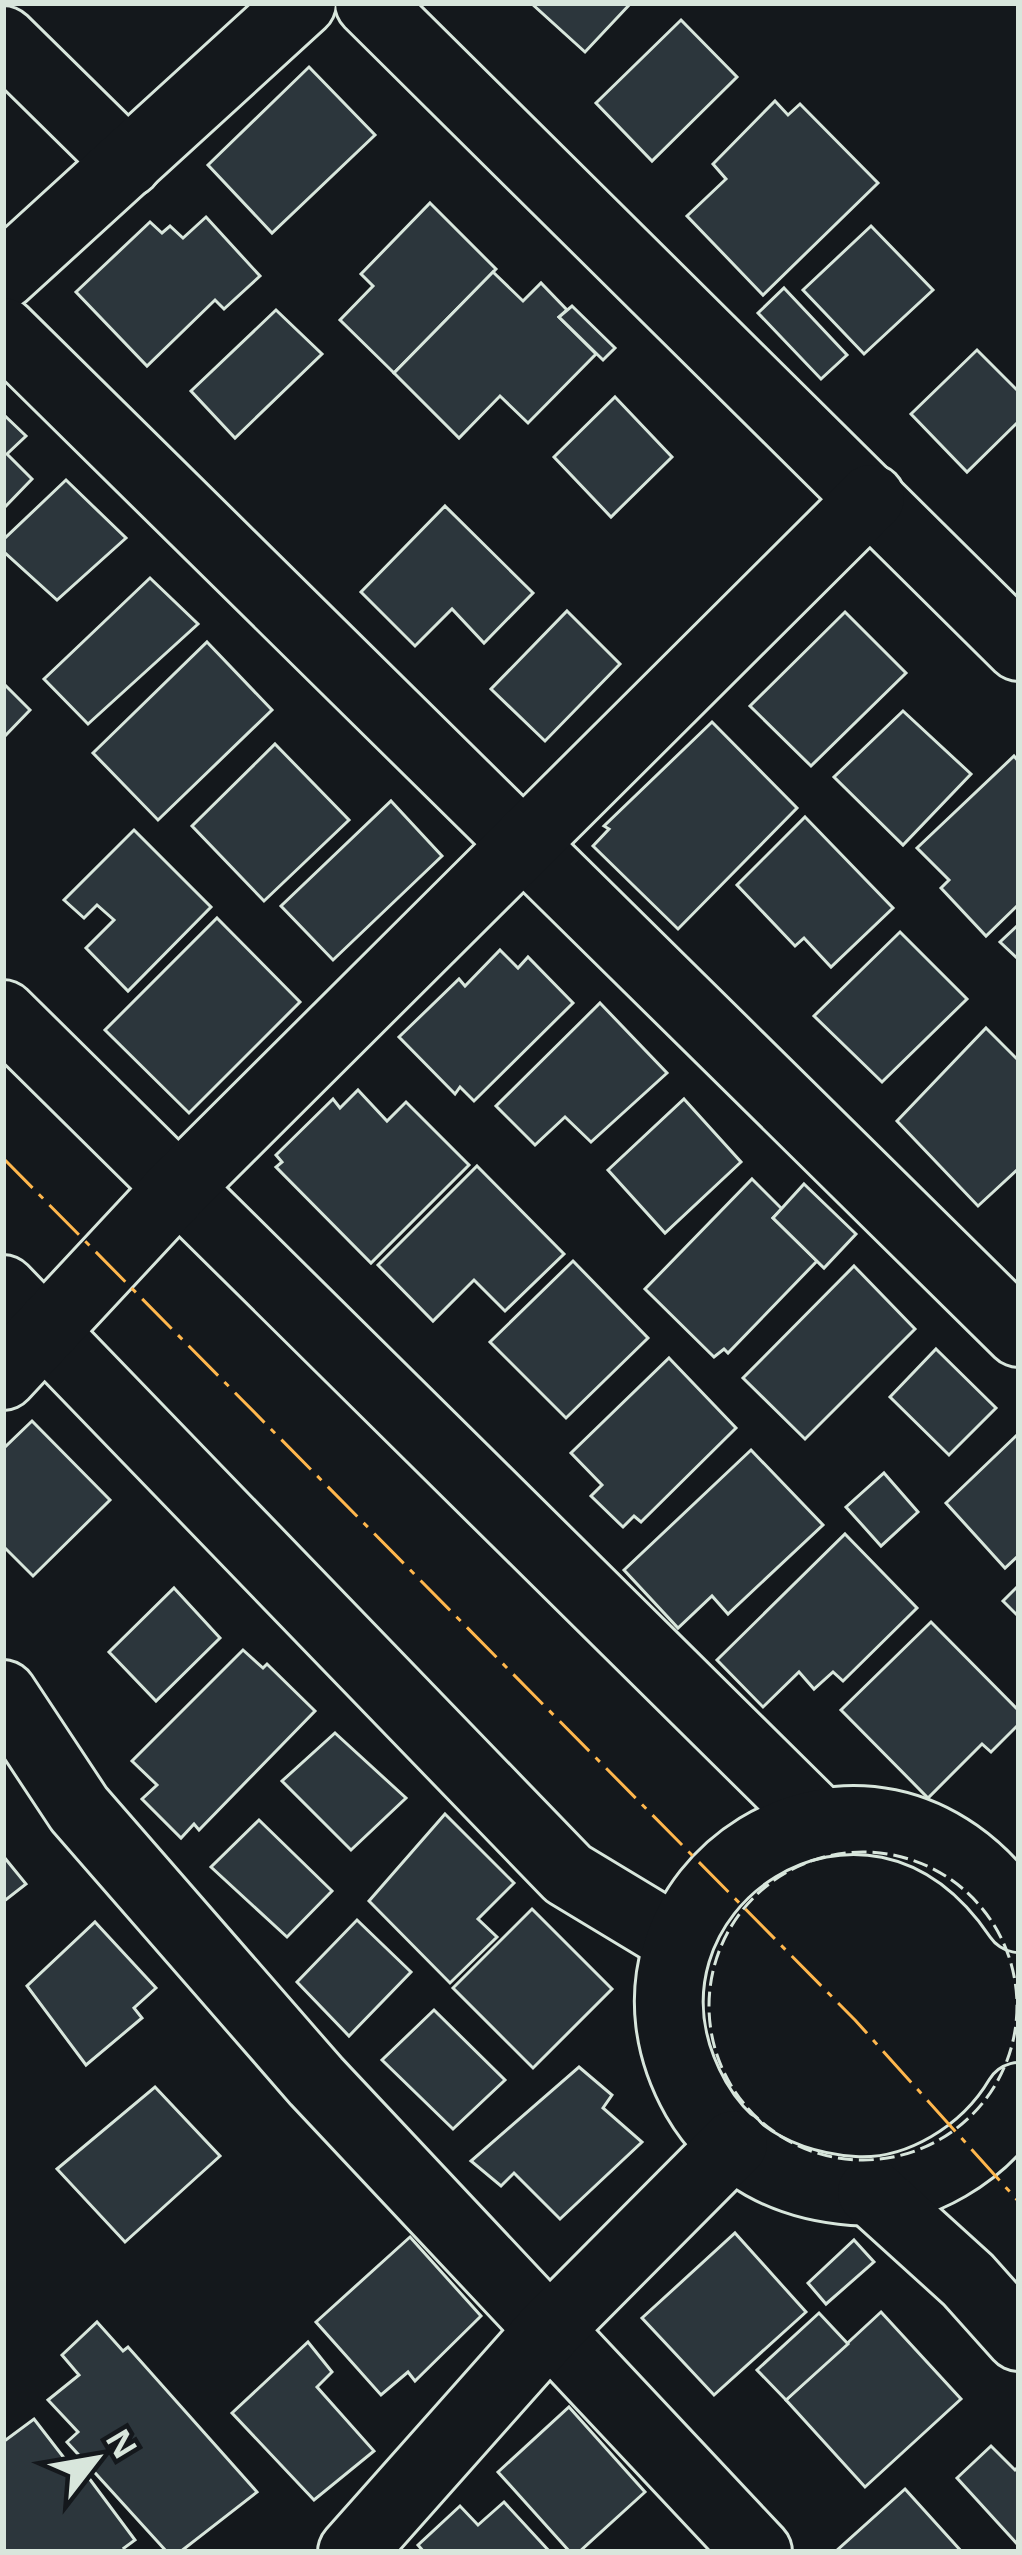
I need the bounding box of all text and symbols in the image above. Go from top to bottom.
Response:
north arrow [36,2399,156,2519]
text: N [96,2420,148,2466]

